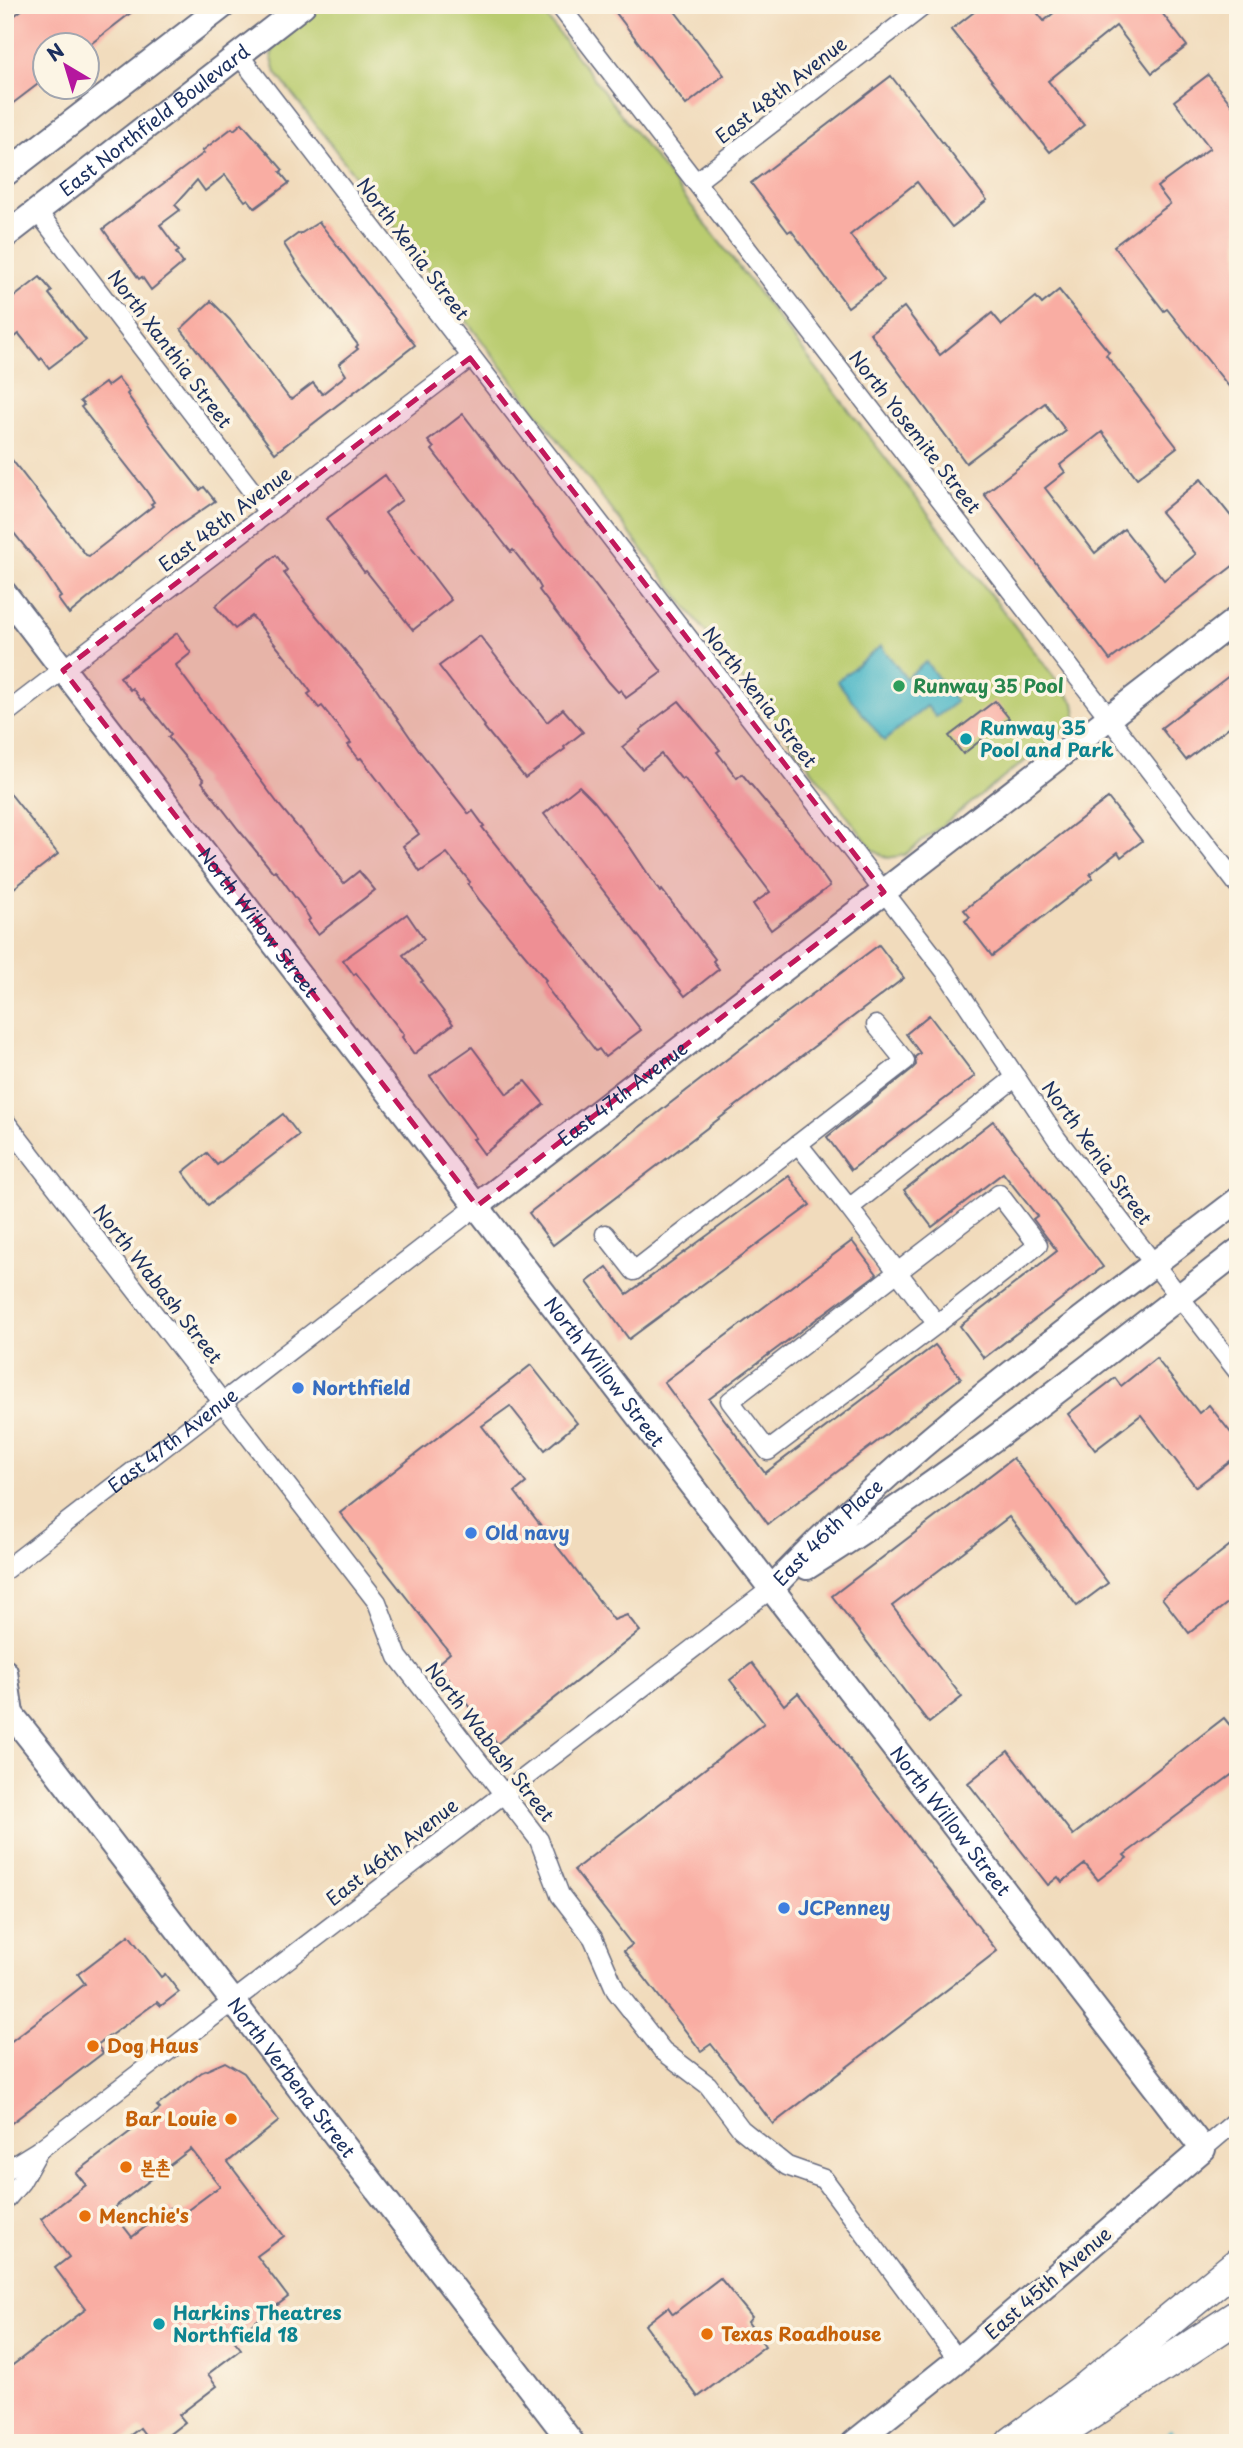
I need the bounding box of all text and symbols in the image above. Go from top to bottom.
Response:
street label: East 48th Avenue [709,29,852,150]
north arrow [32,32,102,102]
street label: East Northfield Boulevard [54,40,254,202]
street label: North Xenia Street [351,171,477,326]
street label: North Xanthia Street [102,264,240,433]
street label: North Yosemite Street [843,344,989,519]
street label: East 48th Avenue [152,459,297,578]
street label: North Xenia Street [697,620,825,773]
place label: Runway 35 Pool [913,671,1064,699]
marker: Runway 35 Pool [891,678,907,694]
place label: Runway 35 Pool and Park [980,713,1114,763]
marker: Runway 35 Pool and Park [958,731,974,747]
street label: North Willow Street [192,841,326,1003]
street label: East 47th Avenue [551,1033,693,1152]
street label: North Xenia Street [1036,1075,1160,1230]
street label: North Wabash Street [88,1198,230,1369]
street label: North Willow Street [538,1290,672,1452]
place label: Northfield [312,1373,411,1401]
marker: Northfield [290,1380,306,1396]
street label: East 47th Avenue [101,1381,243,1499]
street label: East 46th Place [766,1472,889,1592]
place label: Old navy [485,1518,570,1546]
marker: Old navy [463,1525,479,1541]
street label: North Wabash Street [420,1656,562,1827]
street label: North Willow Street [884,1739,1018,1902]
street label: East 46th Avenue [319,1791,463,1912]
place label: JCPenney [798,1893,890,1921]
marker: JCPenney [776,1900,792,1916]
street label: North Verbena Street [222,1991,363,2163]
place label: Dog Haus [107,2031,199,2059]
marker: Dog Haus [85,2038,101,2054]
place label: Bar Louie [125,2104,217,2132]
marker: Bar Louie [223,2111,239,2127]
place label: 본촌 [140,2152,171,2180]
marker: 본촌 [118,2159,134,2175]
place label: Menchie's [99,2201,189,2229]
marker: Menchie's [77,2208,93,2224]
street label: East 45th Avenue [978,2219,1117,2345]
place label: Harkins Theatres Northfield 18 [173,2298,342,2348]
marker: Harkins Theatres Northfield 18 [151,2316,167,2332]
place label: Texas Roadhouse [721,2319,882,2347]
marker: Texas Roadhouse [699,2326,715,2342]

